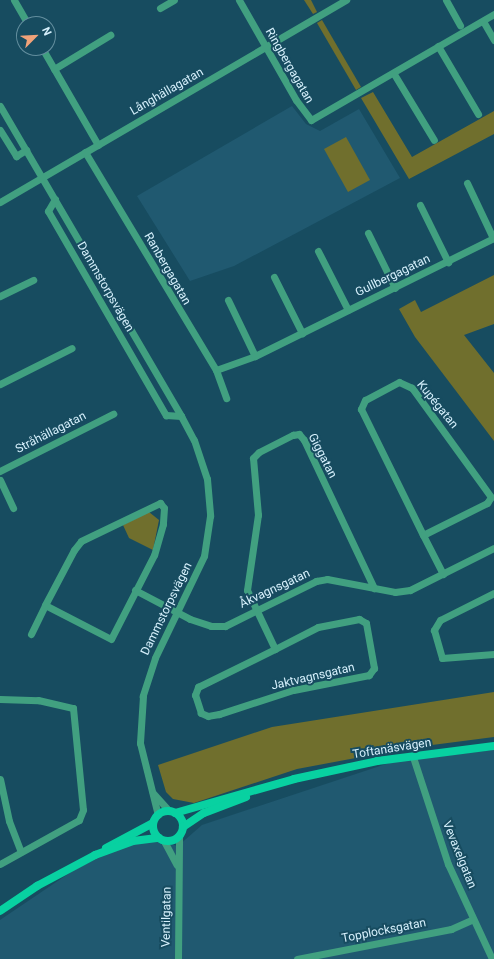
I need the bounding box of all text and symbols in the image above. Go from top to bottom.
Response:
north arrow [16,16,56,56]
text: N [39,25,54,38]
street label: Ringbergagatan [262,26,316,106]
street label: Långhällagatan [128,65,206,119]
street label: Ranbergagatan [140,230,194,308]
street label: Dammstorpsvägen [73,240,137,334]
street label: Gullbergagatan [353,252,433,300]
street label: Kupégatan [413,378,461,432]
street label: Stråhällagatan [13,409,89,457]
street label: Giggatan [305,431,339,481]
street label: Dammstorpsvägen [138,560,196,658]
street label: Åkvagnsgatan [237,566,313,612]
street label: Jaktvagnsgatan [270,660,356,694]
street label: Toftanäsvägen [352,736,432,762]
street label: Vevaxelgatan [439,819,479,891]
street label: Ventilgatan [159,887,175,947]
street label: Topplocksgatan [341,916,427,946]

